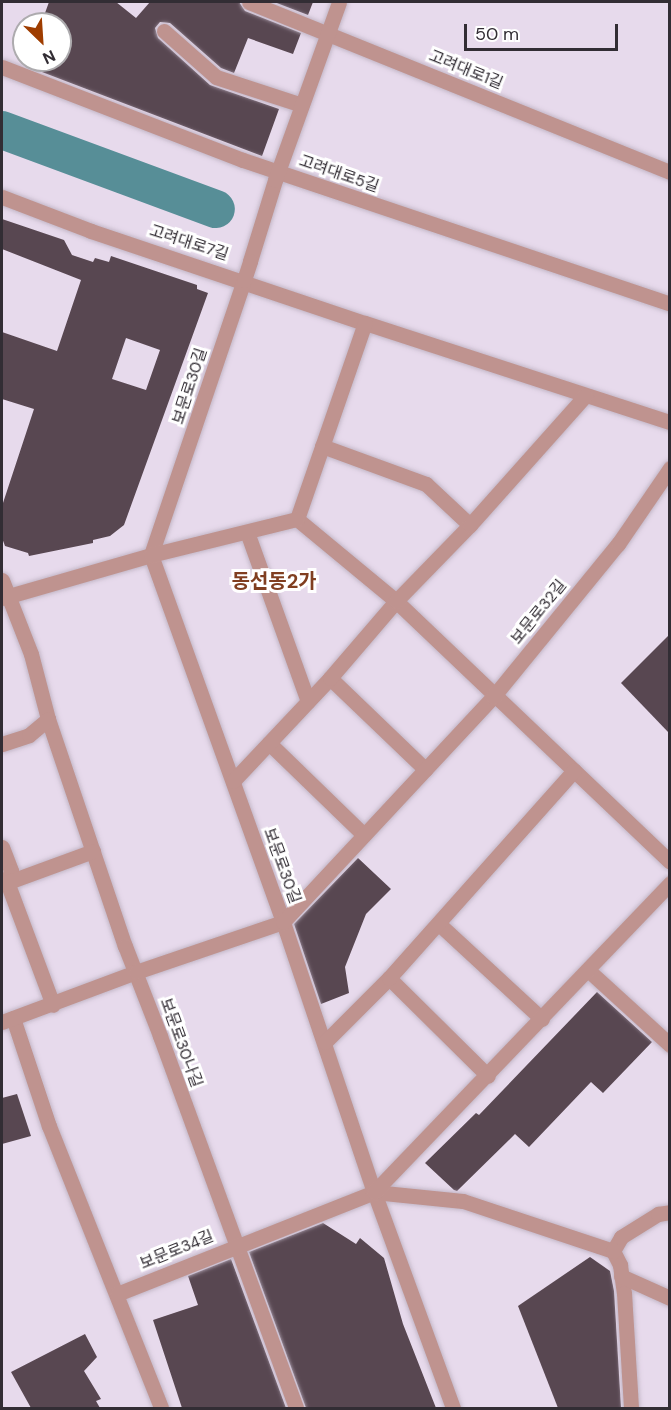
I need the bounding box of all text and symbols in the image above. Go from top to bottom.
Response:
north arrow [12,12,72,72]
scale bar [467,12,622,50]
text: 50 m [475,22,519,46]
text: N [39,45,59,69]
street label: 고려대로1길 [426,46,506,94]
street label: 고려대로5길 [296,151,382,197]
street label: 고려대로7길 [147,221,231,265]
street label: 보문로30길 [169,345,211,427]
district label: 동선동2가 [231,569,317,593]
street label: 보문로32길 [507,576,571,648]
street label: 보문로30길 [259,825,305,907]
street label: 보문로30나길 [156,996,206,1090]
street label: 보문로34길 [137,1226,217,1274]

